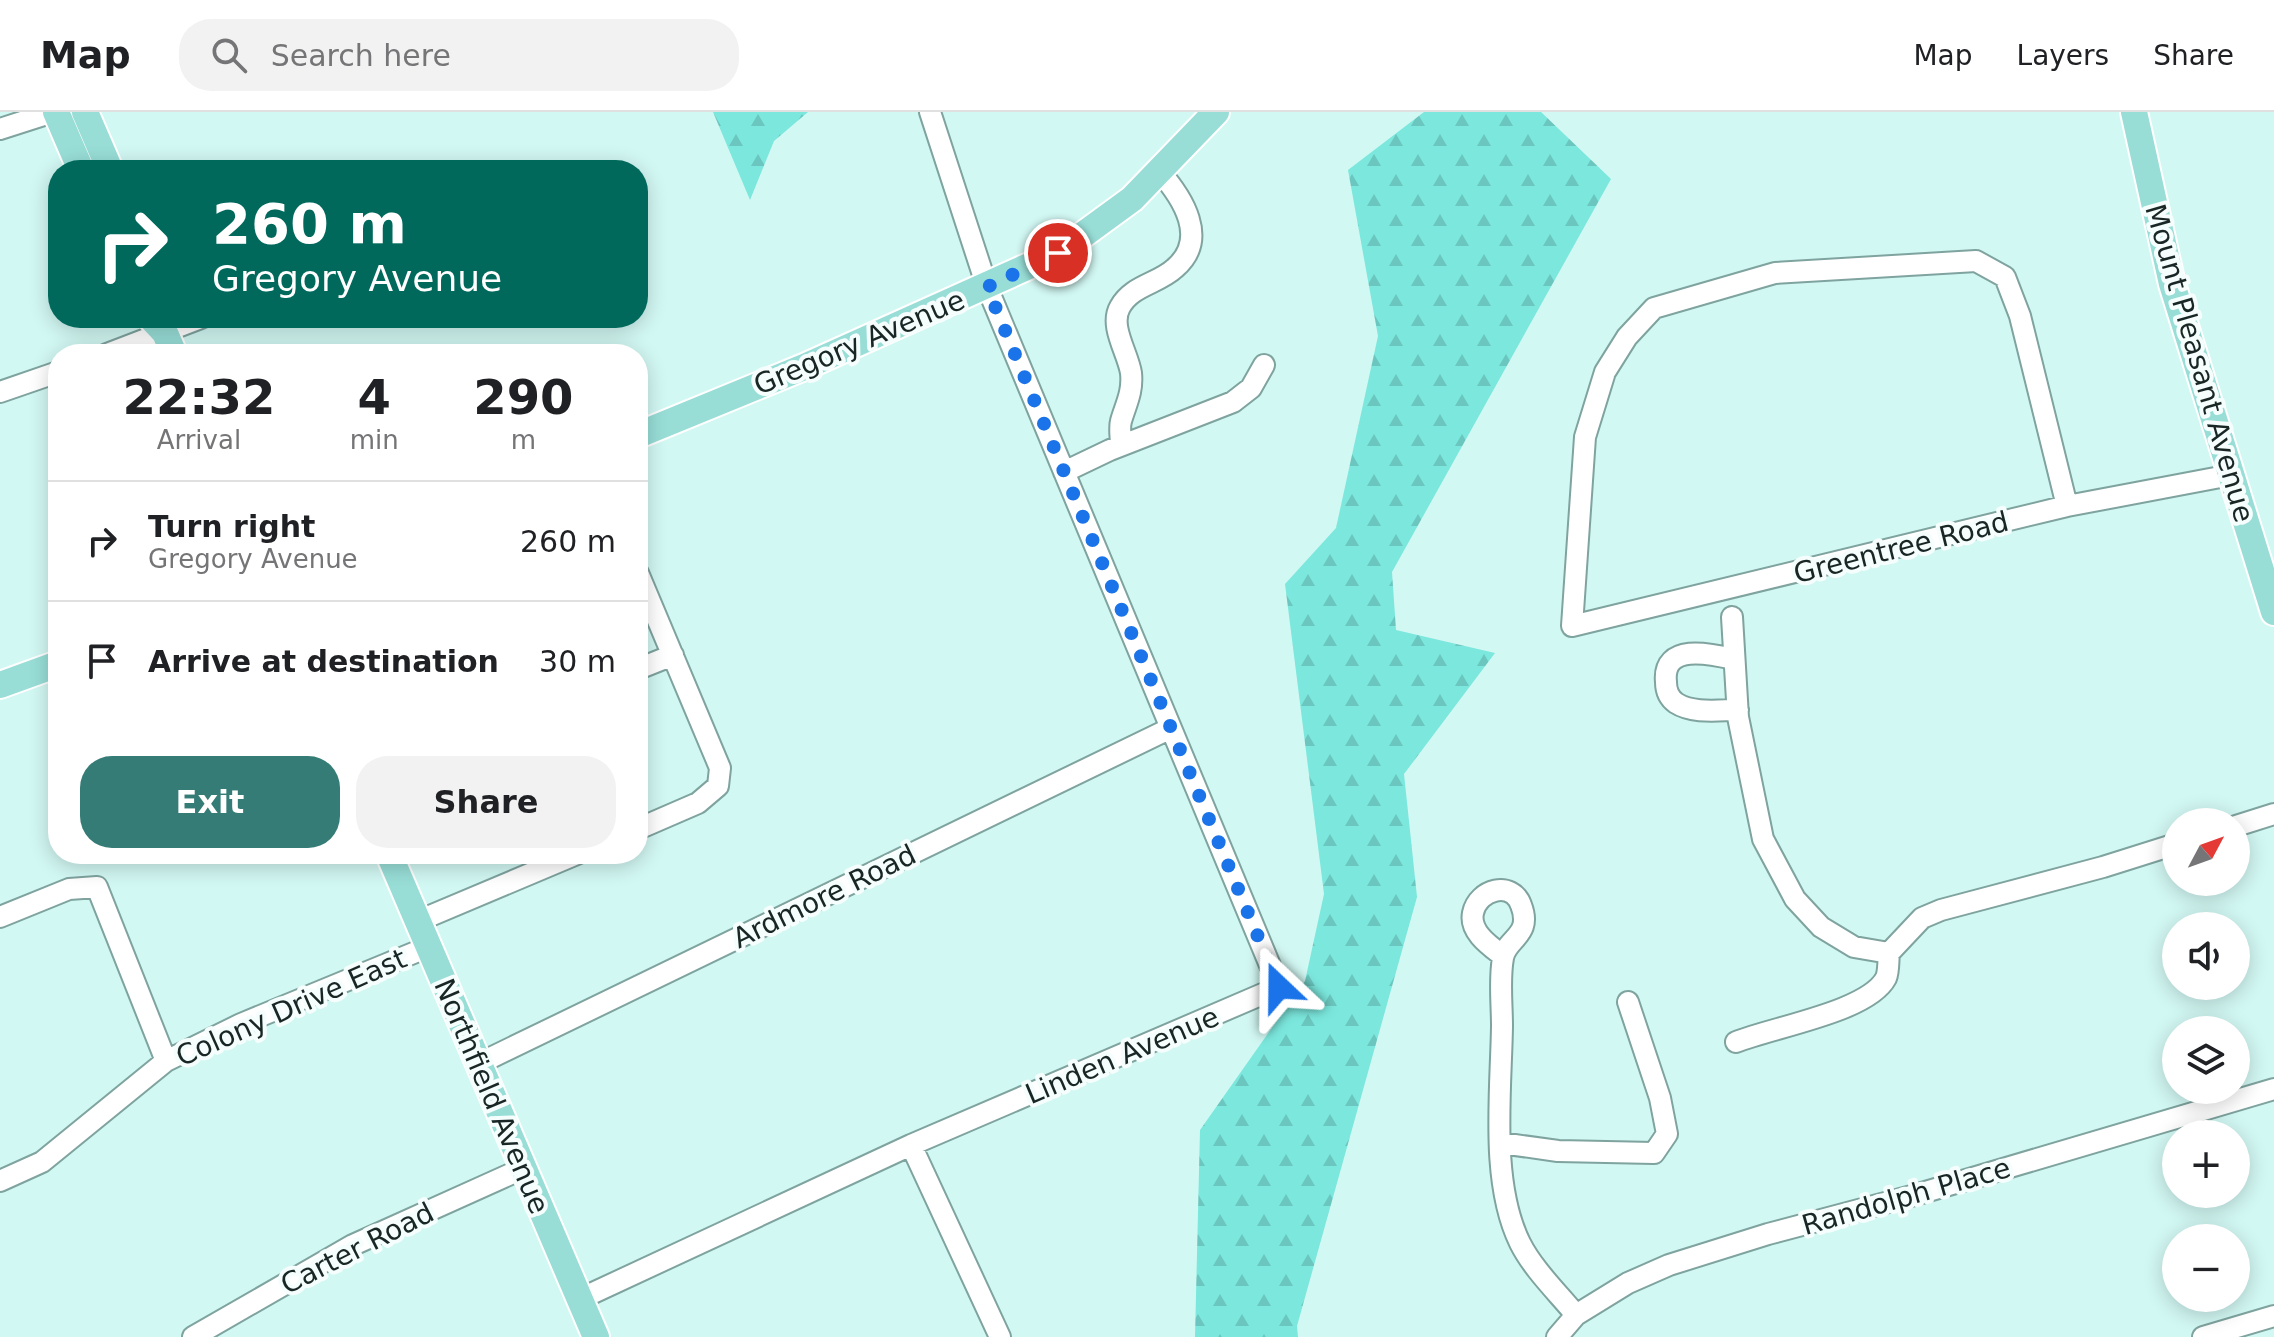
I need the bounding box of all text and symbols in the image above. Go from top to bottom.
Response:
search box [179,19,739,91]
text: Map [40,33,131,77]
icon: search [207,33,251,77]
text: Search here [271,38,451,73]
text: Map [1913,39,1973,72]
text: Layers [2017,39,2109,72]
text: Share [2153,39,2234,72]
text: 260 m [212,191,407,256]
icon: right [80,192,184,296]
street label: Mount Pleasant Avenue [2138,200,2261,526]
pin [1024,219,1092,287]
icon: arrive [1036,231,1080,275]
text: Gregory Avenue [212,258,502,299]
street label: Gregory Avenue [749,283,970,402]
text: 22:32 [122,369,275,425]
text: 4 [358,369,391,425]
text: 290 [473,369,573,425]
text: Arrival [157,425,241,455]
text: min [350,425,399,455]
text: m [511,425,536,455]
street label: Greentree Road [1790,505,2012,590]
text: Turn right [148,509,315,544]
icon: right [80,519,124,563]
text: 260 m [520,524,616,559]
text: Gregory Avenue [148,544,358,574]
icon: arrive [80,639,124,683]
text: Arrive at destination [148,644,499,679]
text: 30 m [539,644,616,679]
button: Exit [80,756,340,848]
button: Share [356,756,616,848]
north arrow [2162,808,2250,896]
map controls [2162,808,2250,1312]
street label: Ardmore Road [727,838,921,955]
button: sound [2162,912,2250,1000]
street label: Colony Drive East [171,942,412,1073]
position arrow [1237,945,1321,1029]
street label: Northfield Avenue [427,974,556,1218]
street label: Linden Avenue [1021,1000,1224,1111]
button: layers [2162,1016,2250,1104]
button: + [2162,1120,2250,1208]
street label: Randolph Place [1798,1151,2014,1242]
street label: Carter Road [275,1196,439,1301]
button: − [2162,1224,2250,1312]

